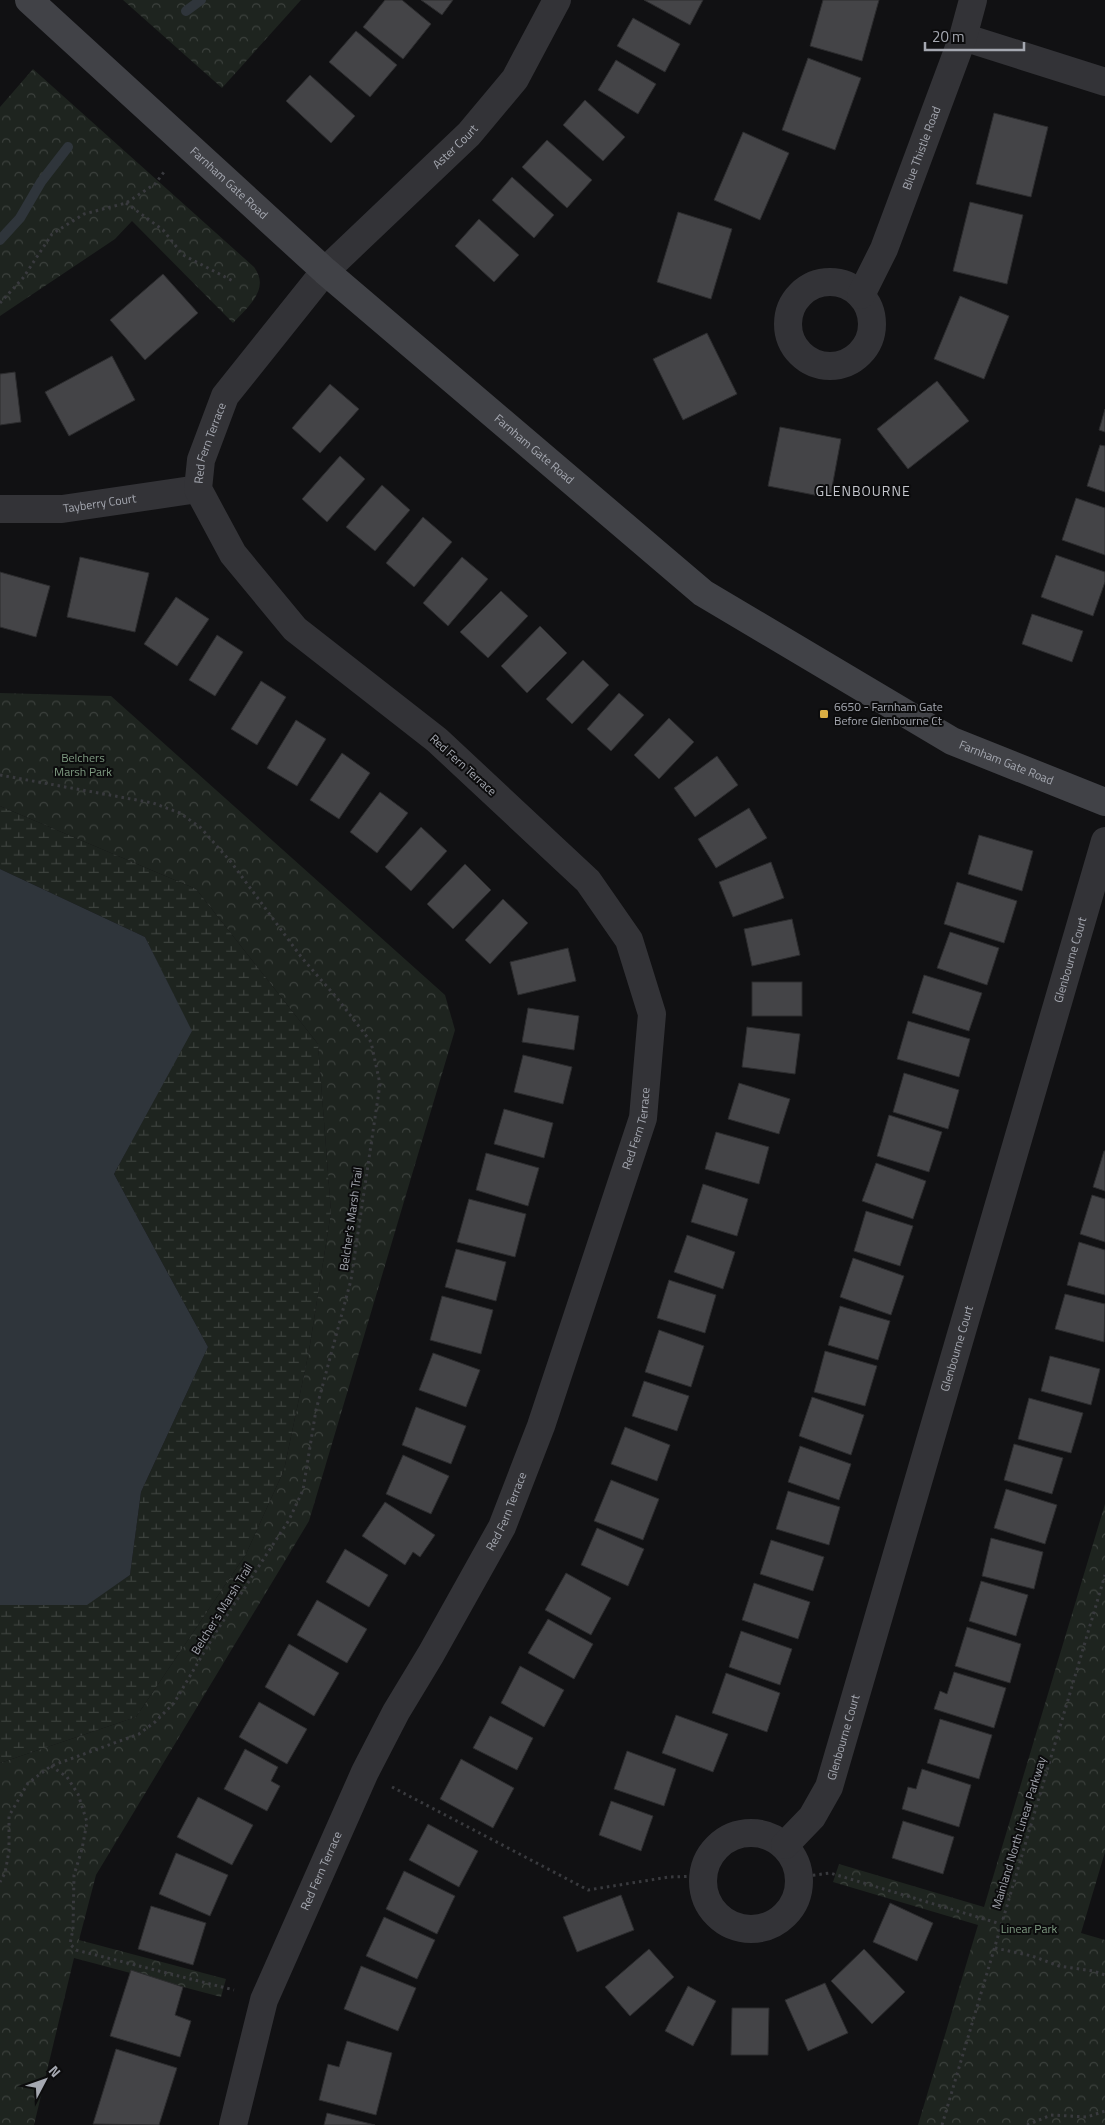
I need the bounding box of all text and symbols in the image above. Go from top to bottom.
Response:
scale bar [925,20,1024,52]
text: 20 m [932,25,965,48]
street label: Blue Thistle Road [897,103,945,193]
street label: Aster Court [428,119,483,173]
street label: Farnham Gate Road [186,142,273,223]
street label: Red Fern Terrace [189,400,231,485]
street label: Farnham Gate Road [490,409,579,488]
district label: GLENBOURNE [815,480,911,501]
street label: Tayberry Court [62,488,138,518]
place label: 6650 - Farnham Gate Before Glenbourne Ct [834,697,943,730]
marker: 6650 - Farnham Gate Before Glenbourne Ct [818,708,830,720]
street label: Red Fern Terrace [426,729,501,800]
street label: Farnham Gate Road [956,735,1056,790]
park label: Belchers Marsh Park [54,748,112,781]
street label: Glenbourne Court [1048,914,1092,1005]
street label: Red Fern Terrace [617,1087,655,1172]
street label: Belcher's Marsh Trail [334,1166,367,1272]
street label: Glenbourne Court [935,1303,978,1394]
street label: Red Fern Terrace [480,1469,531,1554]
street label: Belcher's Marsh Trail [186,1559,257,1658]
street label: Glenbourne Court [821,1691,865,1782]
street label: Mainland North Linear Parkway [986,1754,1051,1912]
street label: Red Fern Terrace [295,1828,347,1913]
park label: Linear Park [1001,1919,1058,1938]
north arrow [20,2055,70,2105]
text: N [44,2061,66,2082]

